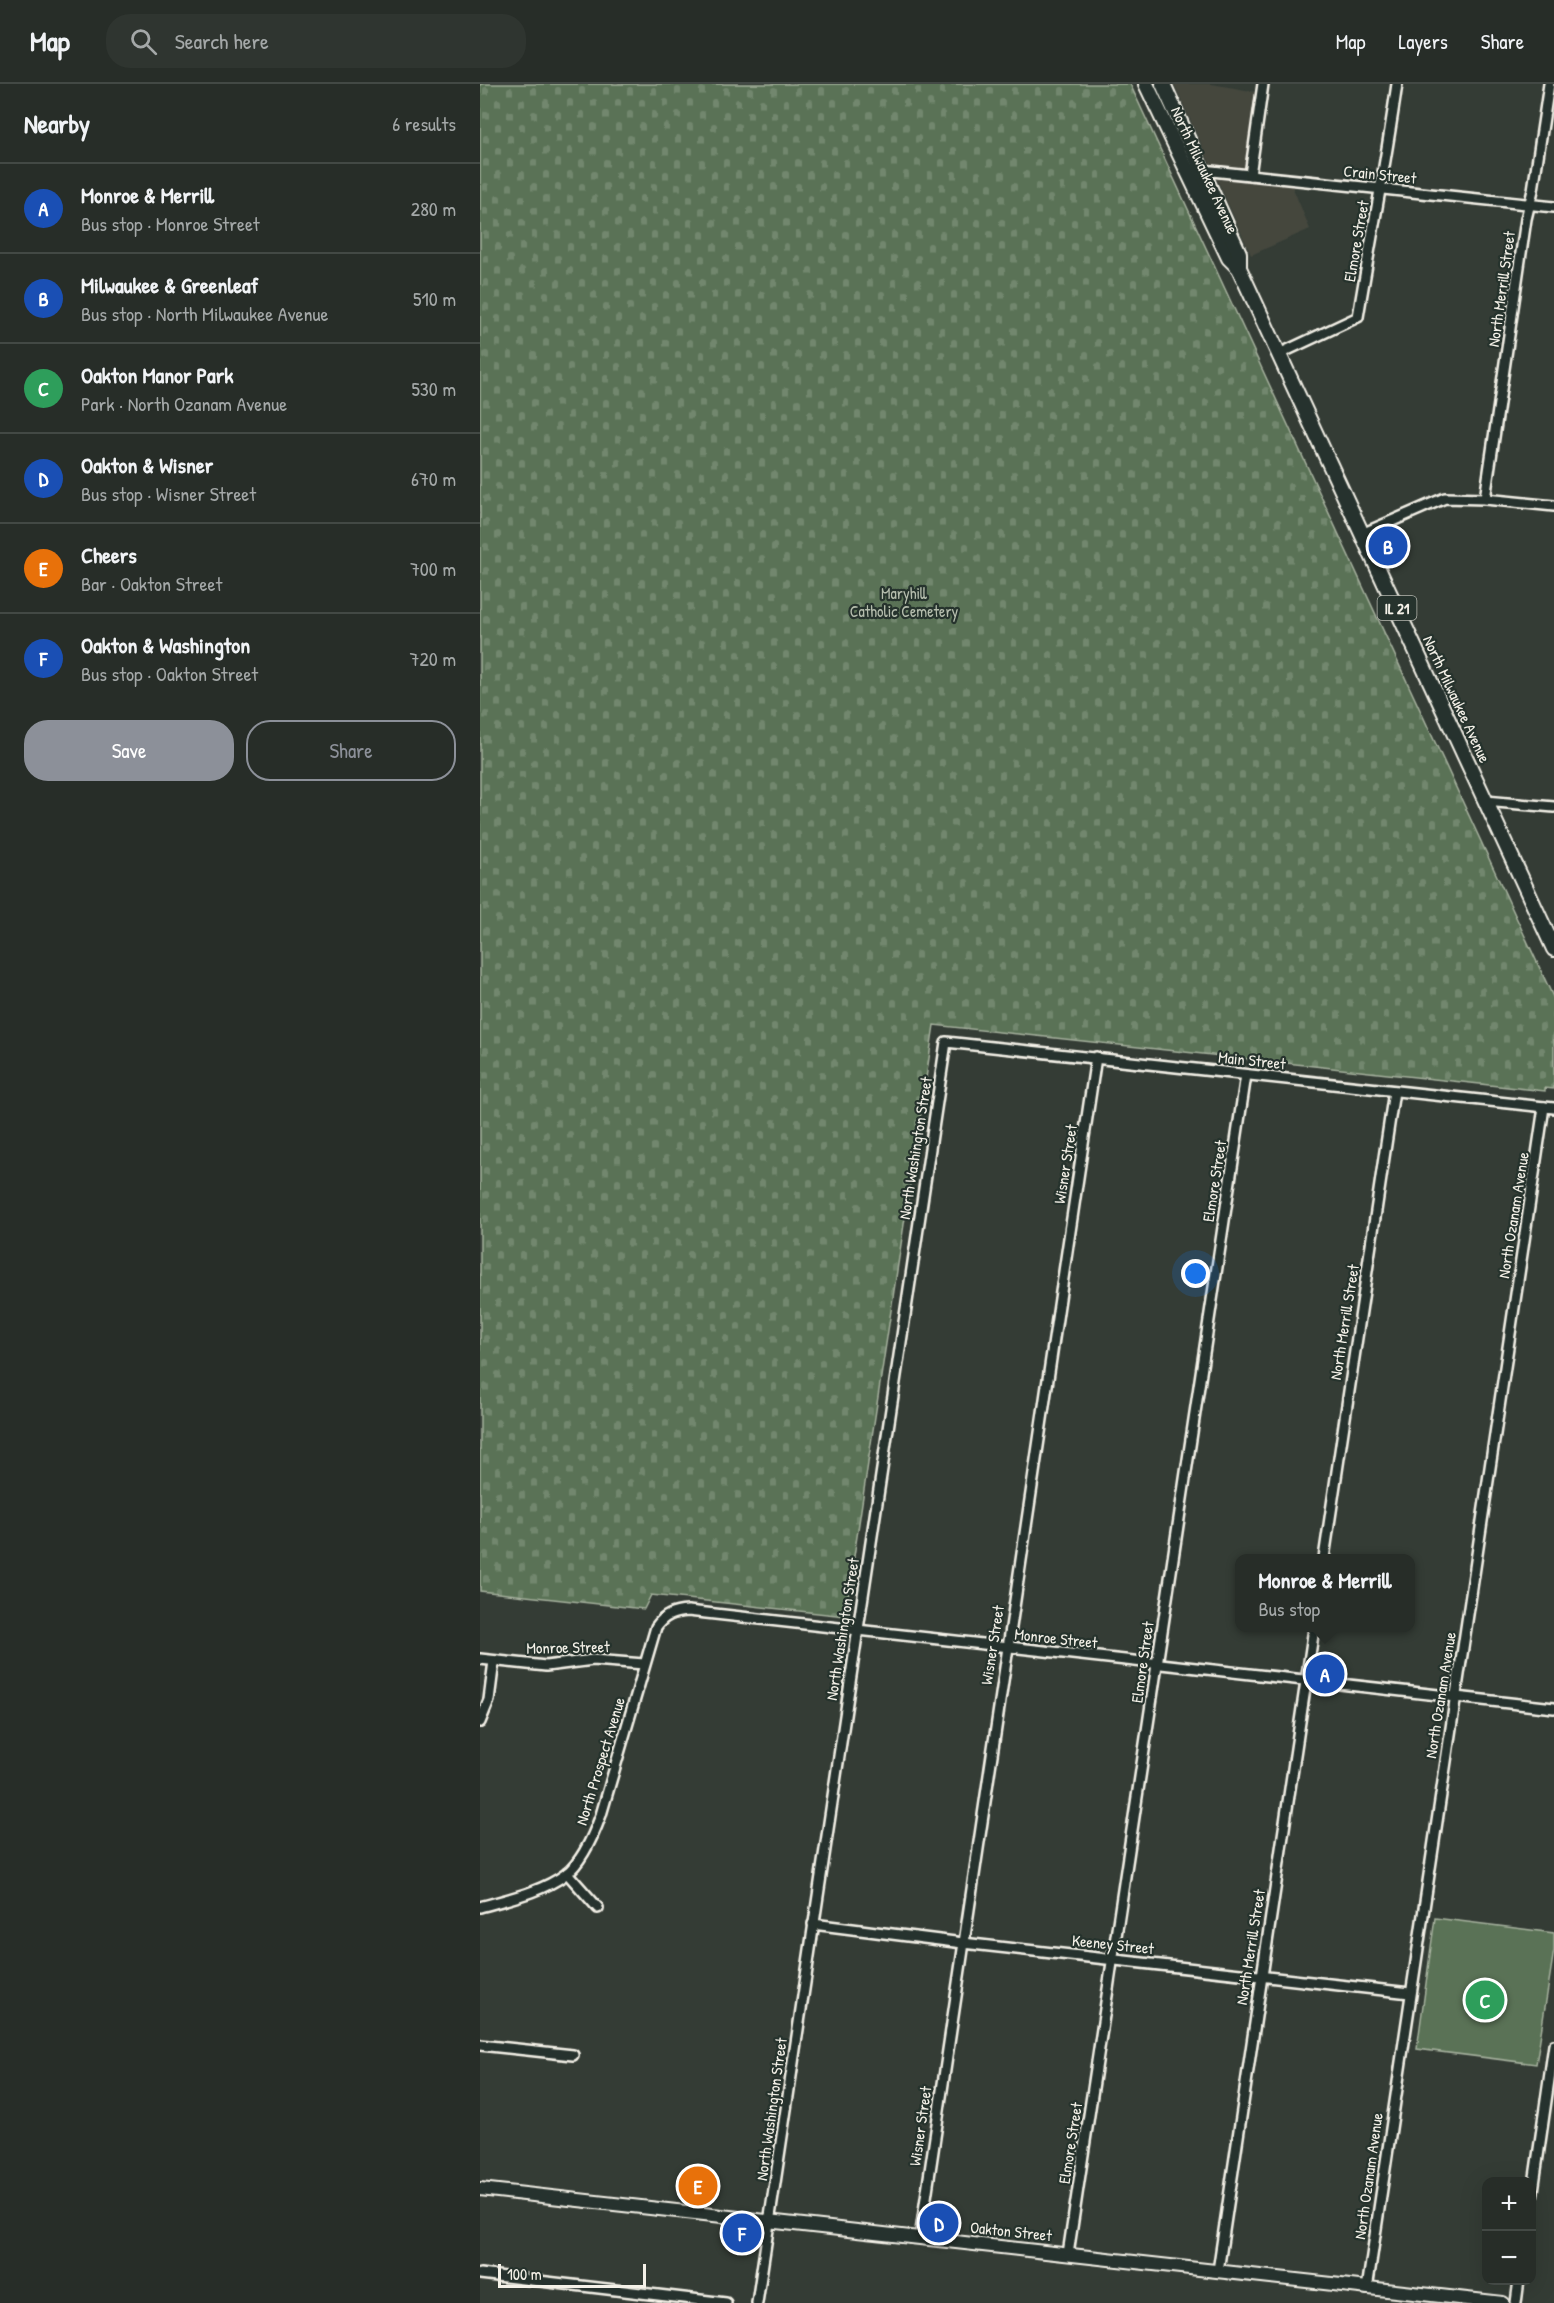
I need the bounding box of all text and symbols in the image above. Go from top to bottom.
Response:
search box [106,14,526,68]
text: Map [30,22,70,60]
icon: search [127,25,160,58]
text: Search here [175,26,269,56]
text: Map [1336,27,1365,56]
text: Layers [1398,27,1448,56]
text: Share [1481,27,1524,56]
street label: North Milwaukee Avenue [1166,103,1244,238]
text: Nearby [24,106,90,141]
text: 6 results [392,110,456,137]
street label: Crain Street [1343,159,1418,189]
text: Monroe & Merrill [81,180,214,210]
text: A [39,195,48,222]
text: 280 m [411,195,456,222]
street label: Elmore Street [1338,198,1374,283]
text: Bus stop · Monroe Street [81,210,260,237]
street label: North Merrill Street [1482,229,1520,348]
text: Milwaukee & Greenleaf [81,270,259,300]
text: B [38,285,49,312]
text: 510 m [413,285,456,312]
text: Bus stop · North Milwaukee Avenue [81,300,328,327]
text: Oakton Manor Park [81,360,233,390]
text: C [38,375,49,402]
text: 530 m [411,375,456,402]
text: Park · North Ozanam Avenue [81,390,287,417]
text: Oakton & Wisner [81,450,213,480]
text: D [39,465,48,492]
text: 670 m [411,465,456,492]
text: Bus stop · Wisner Street [81,480,256,507]
pin: B [1368,524,1408,568]
text: Cheers [81,540,137,570]
text: E [39,555,48,582]
text: 700 m [410,555,456,582]
text: Bar · Oakton Street [81,570,222,597]
park label: Maryhill Catholic Cemetery [850,582,959,622]
road number: IL 21 [1378,596,1416,620]
text: Oakton & Washington [81,630,250,660]
street label: North Milwaukee Avenue [1418,632,1496,767]
text: F [40,645,47,672]
text: 720 m [410,645,456,672]
text: Bus stop · Oakton Street [81,660,258,687]
button: Save [24,720,234,781]
button: Share [246,720,456,781]
street label: Main Street [1217,1046,1287,1075]
street label: North Washington Street [893,1075,937,1221]
street label: Wisner Street [1048,1122,1082,1205]
street label: Elmore Street [1197,1138,1231,1223]
street label: North Ozanam Avenue [1492,1150,1534,1280]
your location [1181,1259,1210,1288]
street label: North Merrill Street [1324,1262,1364,1381]
popup [1235,1554,1415,1632]
street label: North Washington Street [820,1556,864,1702]
text: Monroe & Merrill [1259,1565,1391,1595]
text: Bus stop [1259,1595,1320,1622]
street label: Wisner Street [975,1603,1009,1686]
street label: Elmore Street [1125,1619,1159,1704]
street label: Monroe Street [1014,1623,1099,1653]
street label: North Ozanam Avenue [1419,1630,1461,1760]
street label: Monroe Street [526,1635,610,1659]
pin: A [1306,1652,1344,1696]
street label: North Prospect Avenue [570,1694,630,1828]
street label: North Merrill Street [1230,1887,1270,2006]
street label: Keeney Street [1071,1929,1156,1959]
pin: C [1466,1978,1504,2022]
street label: North Washington Street [750,2036,792,2182]
street label: Wisner Street [904,2084,937,2167]
street label: Elmore Street [1053,2100,1087,2185]
street label: North Ozanam Avenue [1348,2111,1388,2241]
pin: E [678,2164,718,2208]
map controls [1482,2177,1536,2285]
button: + [1482,2177,1536,2231]
pin: D [920,2200,958,2246]
pin: F [722,2210,762,2256]
street label: Oakton Street [969,2216,1053,2246]
button: − [1482,2231,1536,2285]
scale bar [498,2261,646,2288]
text: 100 m [507,2263,542,2285]

